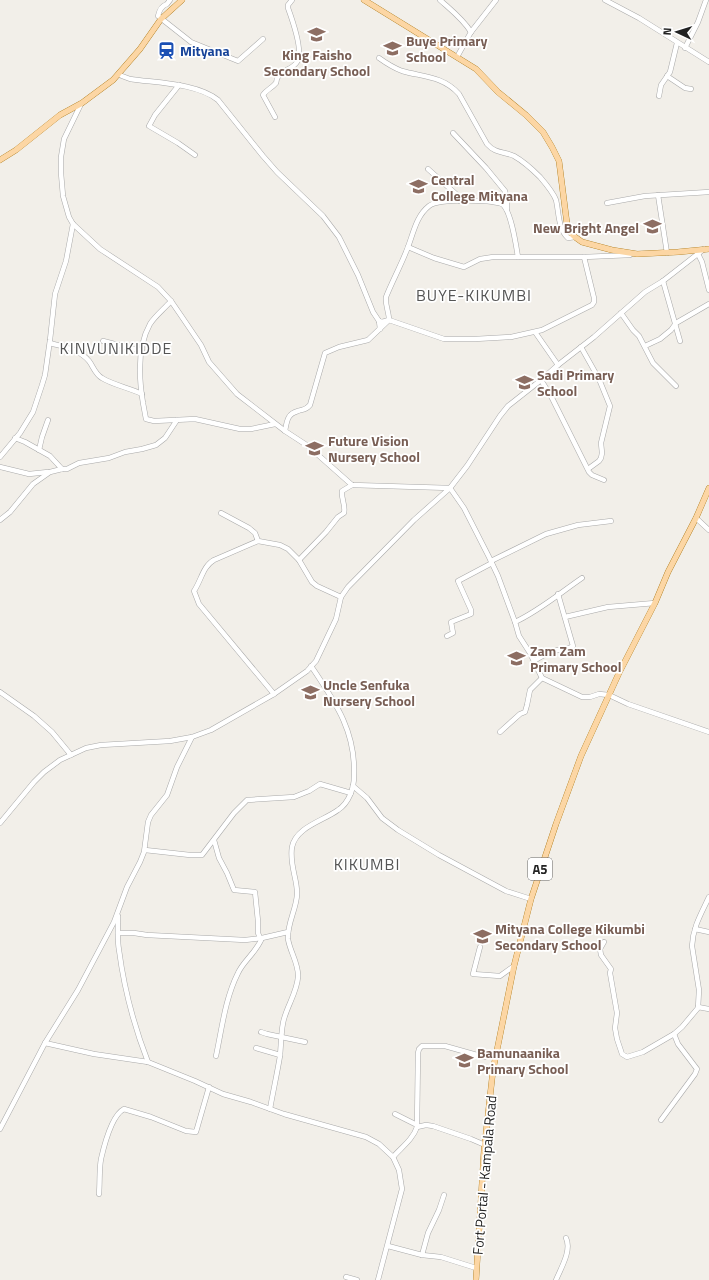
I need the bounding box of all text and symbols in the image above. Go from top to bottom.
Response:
north arrow [657,12,697,52]
school or university icon: King Faisho Secondary School [307,24,327,44]
text: N [659,27,675,36]
place label: Buye Primary School [406,30,488,67]
school or university icon: Buye Primary School [383,38,403,58]
station icon: Mityana [157,40,177,60]
place label: Mityana [180,40,230,61]
place label: King Faisho Secondary School [264,44,370,81]
place label: Central College Mityana [431,169,528,206]
school or university icon: Central College Mityana [408,177,428,197]
place label: New Bright Angel [533,217,639,238]
school or university icon: New Bright Angel [642,217,662,237]
district label: BUYE-KIKUMBI [416,283,532,307]
district label: KINVUNIKIDDE [60,336,172,360]
place label: Sadi Primary School [537,364,614,401]
school or university icon: Sadi Primary School [514,372,534,392]
place label: Future Vision Nursery School [328,430,420,467]
school or university icon: Future Vision Nursery School [305,438,325,458]
place label: Zam Zam Primary School [530,640,622,677]
school or university icon: Zam Zam Primary School [507,648,527,668]
place label: Uncle Senfuka Nursery School [323,674,415,711]
school or university icon: Uncle Senfuka Nursery School [300,682,320,702]
district label: KIKUMBI [334,852,400,876]
road number: A5 [528,858,552,880]
place label: Mityana College Kikumbi Secondary School [495,918,645,955]
school or university icon: Mityana College Kikumbi Secondary School [472,926,492,946]
place label: Bamunaanika Primary School [477,1042,569,1079]
school or university icon: Bamunaanika Primary School [454,1050,474,1070]
street label: Fort Portal - Kampala Road [467,1094,501,1256]

